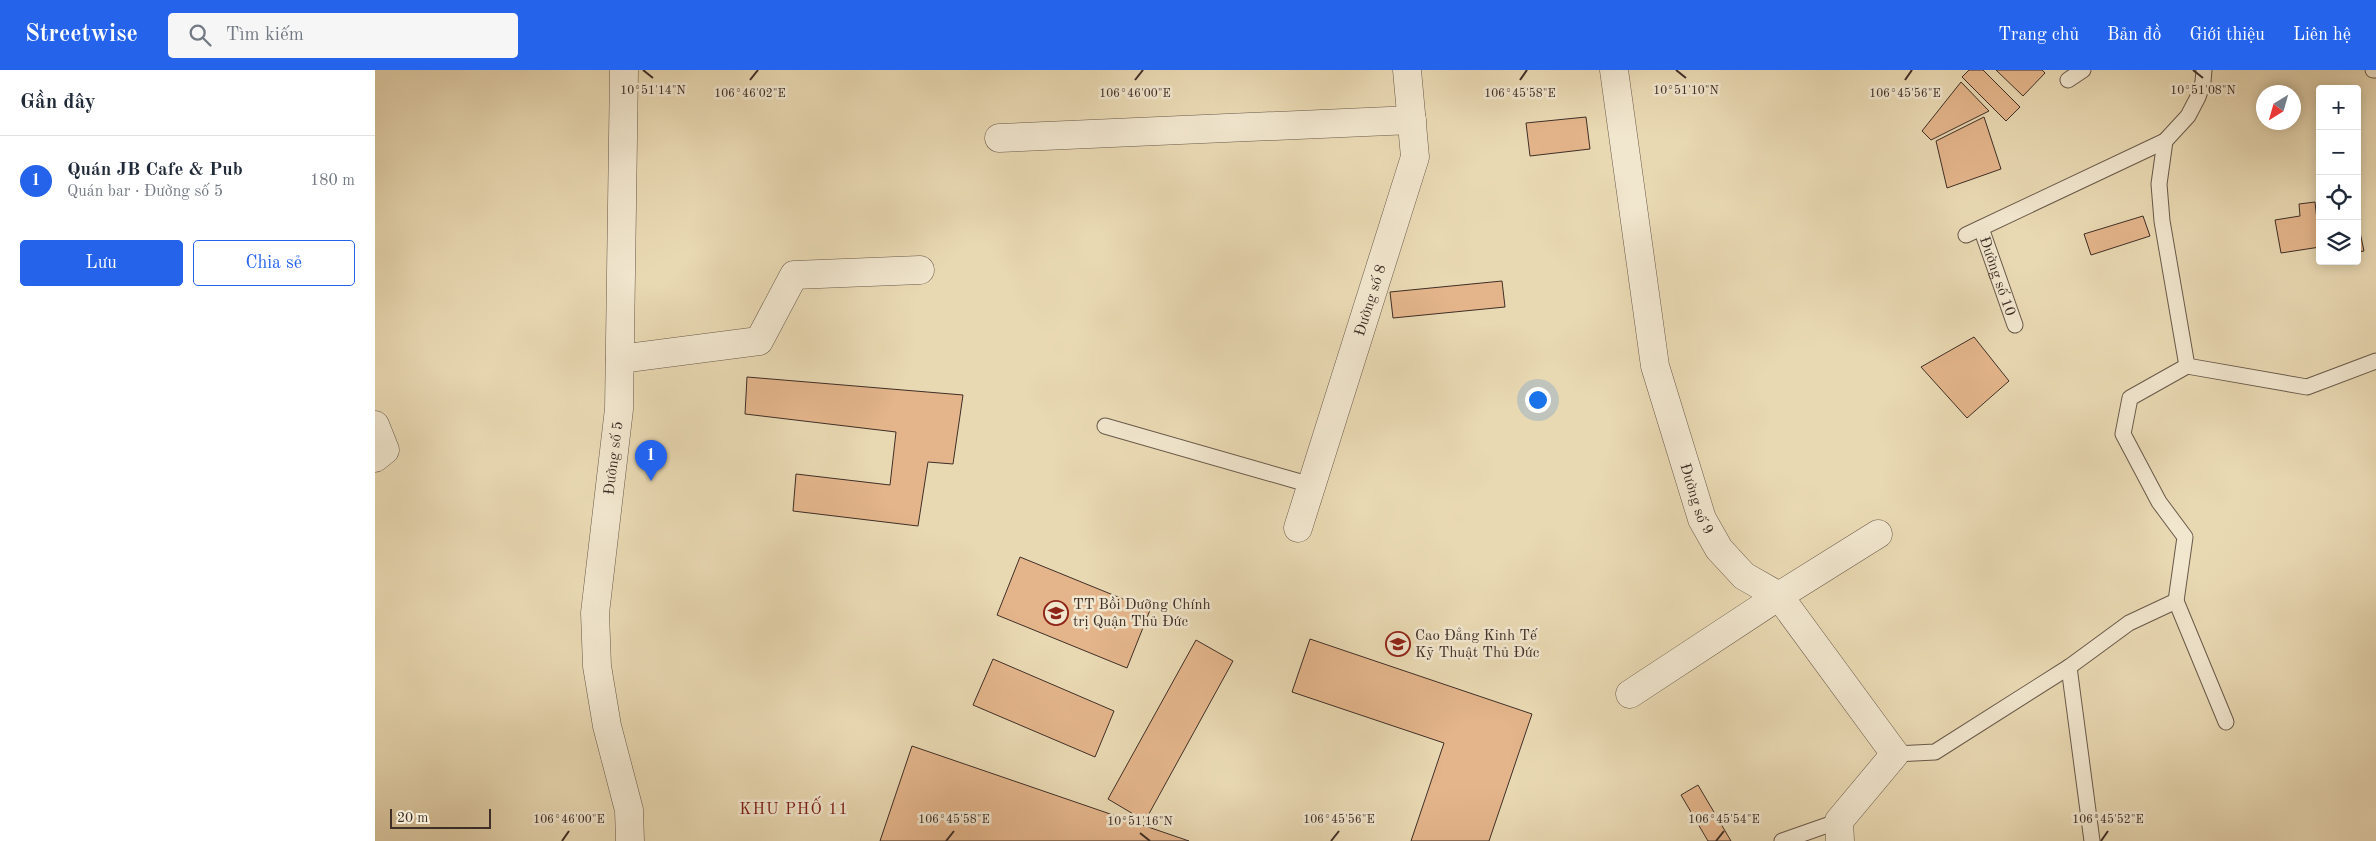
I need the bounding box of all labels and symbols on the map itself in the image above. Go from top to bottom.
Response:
text: 10°51'14"N [620,84,686,97]
text: 10°51'10"N [1653,84,1719,97]
text: 10°51'08"N [2170,84,2236,97]
north arrow [2256,85,2301,130]
text: 106°45'58"E [1484,87,1556,100]
text: 106°45'56"E [1869,87,1941,100]
text: 106°46'02"E [714,88,786,100]
text: 106°46'00"E [1099,88,1171,100]
street label: Đường số 10 [1976,235,2017,318]
street label: Đường số 8 [1353,263,1390,338]
your location [1525,387,1551,413]
street label: Đường số 5 [602,420,626,496]
pin: 1 [635,440,667,481]
street label: Đường số 9 [1676,462,1715,538]
place label: TT Bồi Dưỡng Chính trị Quận Thủ Đức [1073,596,1211,630]
school or university icon: TT Bồi Dưỡng Chính trị Quận Thủ Đức [1043,600,1069,626]
place label: Cao Đẳng Kinh Tế Kỹ Thuật Thủ Đức [1415,627,1540,661]
school or university icon: Cao Đẳng Kinh Tế Kỹ Thuật Thủ Đức [1385,631,1411,657]
district label: KHU PHỐ 11 [739,796,849,818]
scale bar [390,806,491,829]
text: 106°45'58"E [918,813,990,826]
text: 106°45'56"E [1303,813,1375,826]
text: 106°45'54"E [1688,813,1760,826]
text: 106°45'52"E [2072,813,2144,826]
text: 106°46'00"E [533,814,605,826]
text: 10°51'16"N [1107,815,1173,828]

